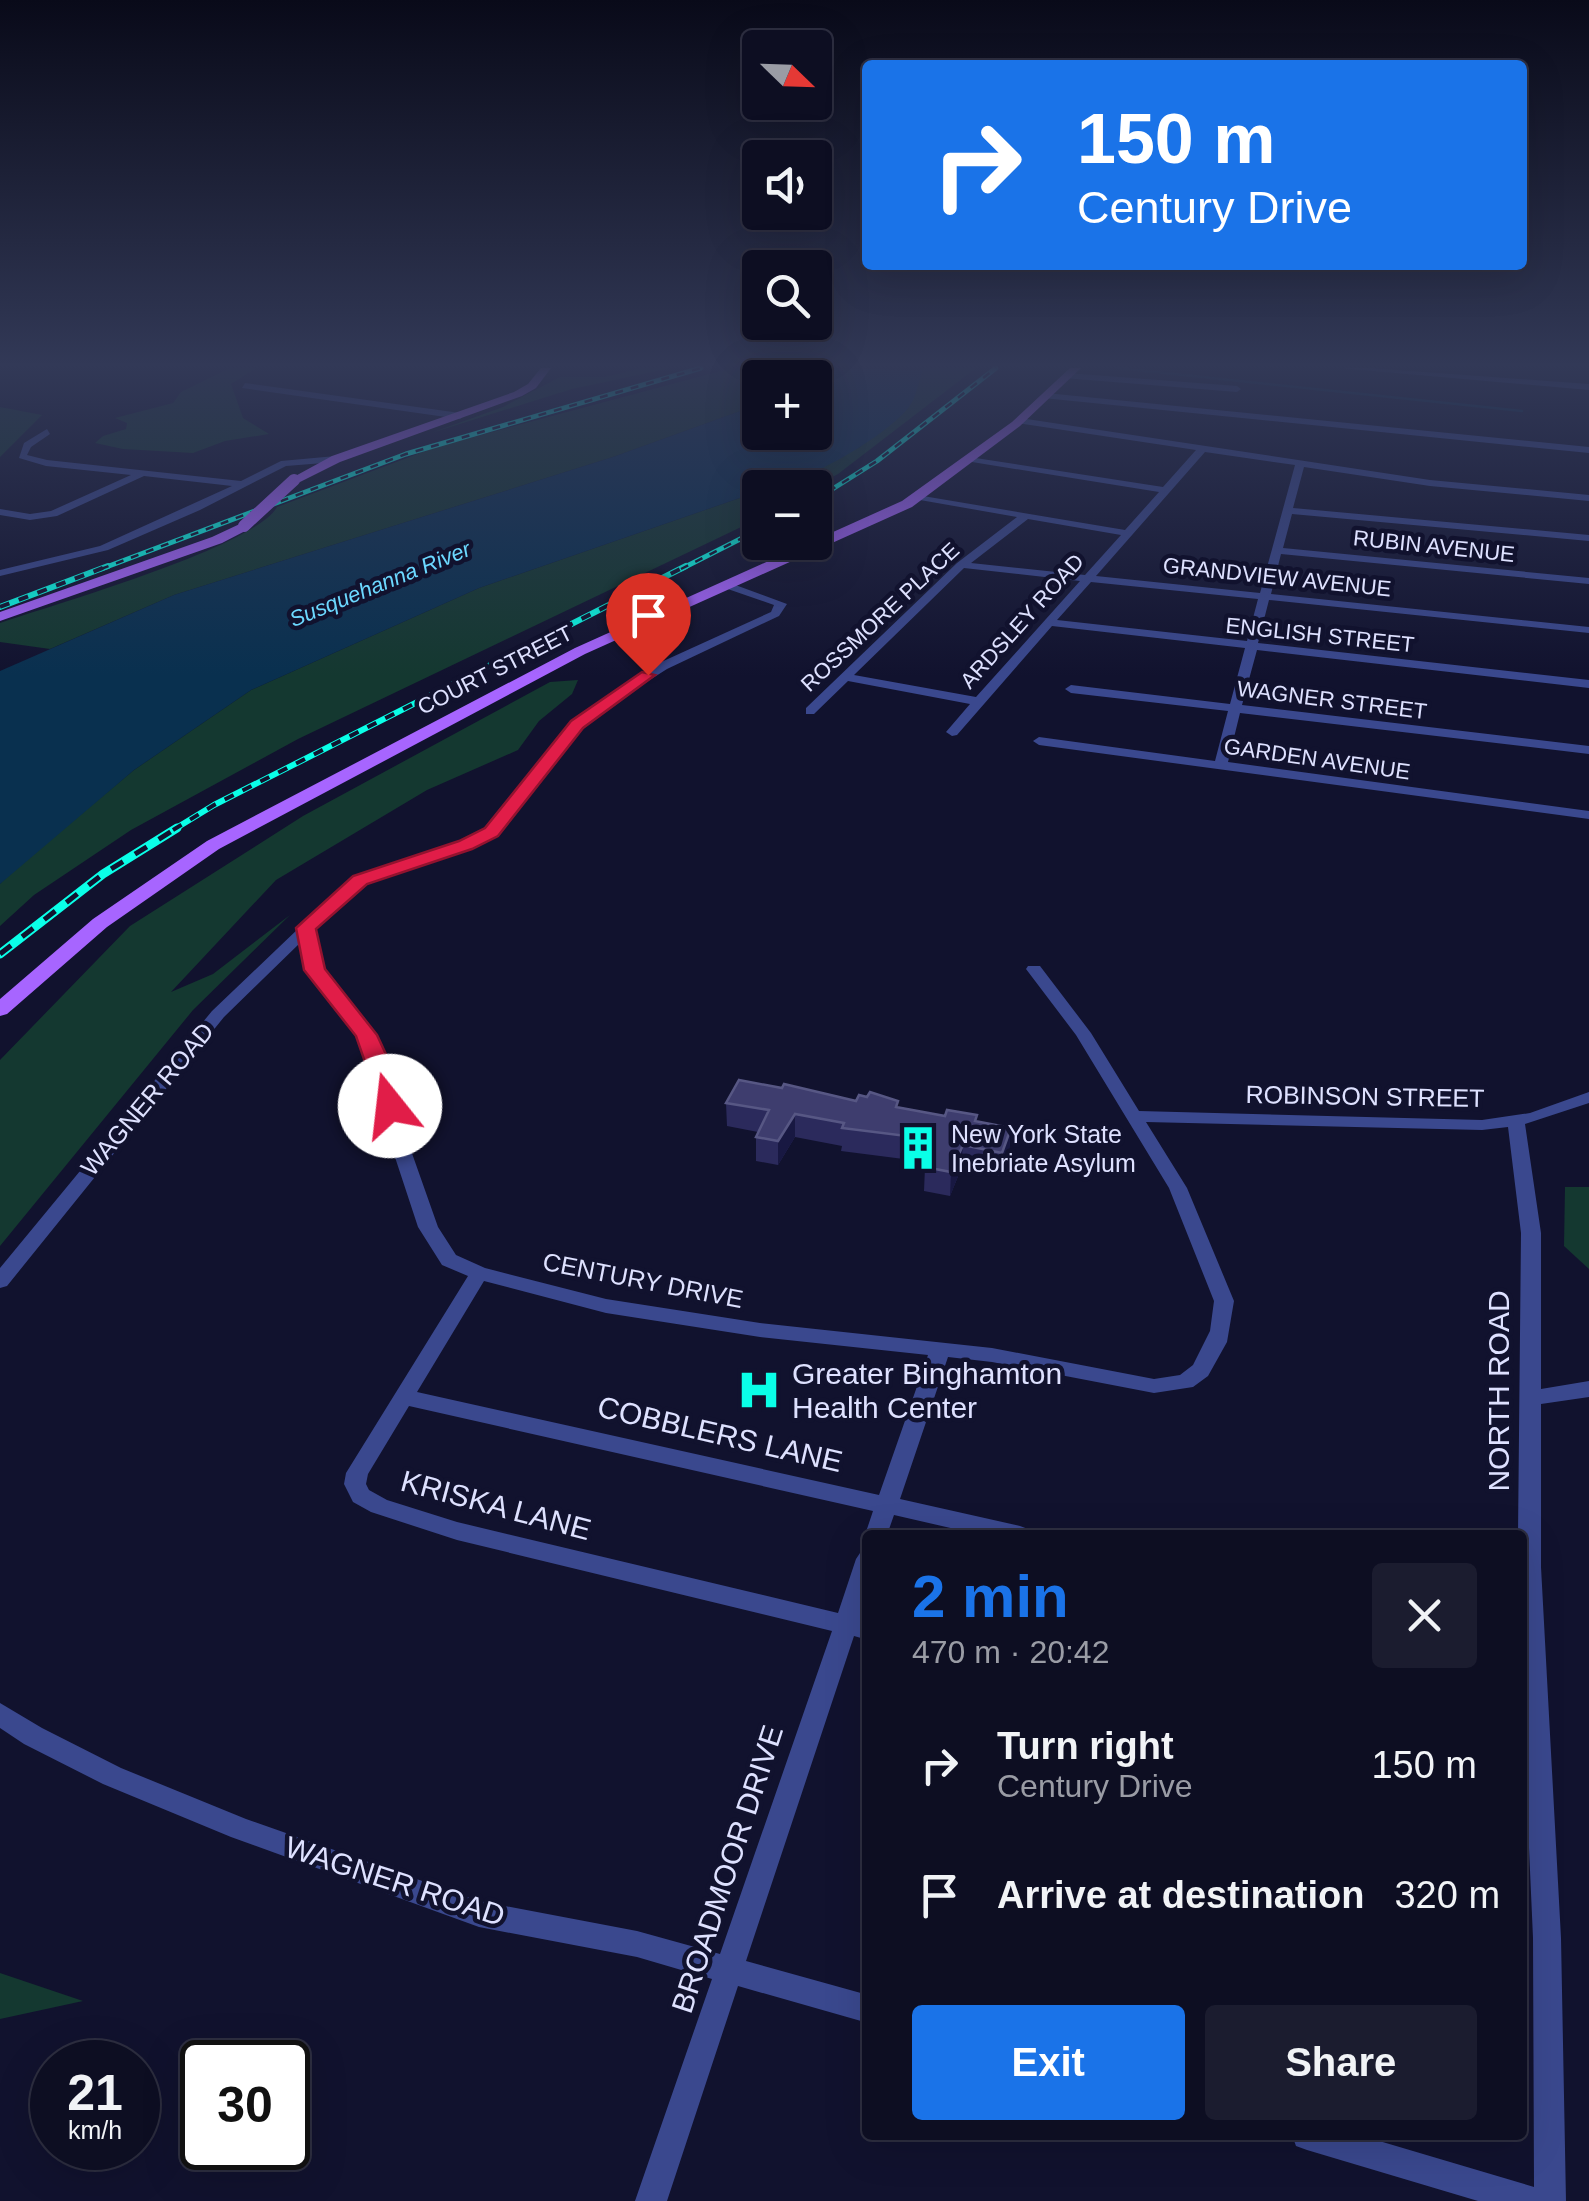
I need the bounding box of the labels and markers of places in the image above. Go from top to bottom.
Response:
pin [606,573,691,676]
place label: New York State Inebriate Asylum [951,1120,1136,1177]
building icon: New York State Inebriate Asylum [894,1124,942,1172]
place label: Greater Binghamton Health Center [792,1357,1062,1424]
hospital icon: Greater Binghamton Health Center [735,1366,783,1414]

